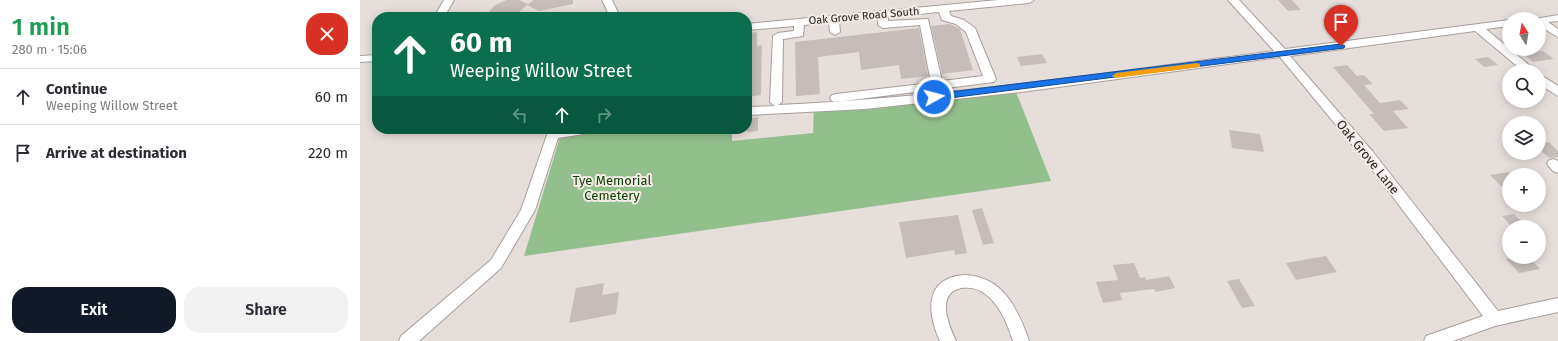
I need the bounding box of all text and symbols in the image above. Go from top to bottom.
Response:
street label: Oak Grove Road South [808,5,920,27]
pin [1324,5,1358,46]
icon: arrive [1330,11,1352,33]
north arrow [1502,12,1546,56]
map controls [1502,12,1546,264]
text: 1 min [12,13,70,41]
button: close [306,13,348,55]
text: 60 m [450,26,512,59]
icon: ahead [384,28,436,80]
text: 280 m · 15:06 [12,42,87,57]
text: Weeping Willow Street [450,60,632,82]
button: search [1502,64,1546,108]
position arrow [913,76,955,118]
text: Continue [46,80,107,98]
icon: ahead [12,86,34,108]
text: 60 m [315,88,348,106]
text: Weeping Willow Street [46,98,178,113]
icon: left [509,104,531,126]
icon: ahead [551,104,573,126]
icon: right [593,104,615,126]
button: layers [1502,116,1546,160]
street label: Oak Grove Lane [1333,117,1403,197]
icon: arrive [12,142,34,164]
text: Arrive at destination [46,144,187,162]
text: 220 m [308,144,348,162]
button: + [1502,168,1546,212]
park label: Tye Memorial Cemetery [573,173,651,203]
button: − [1502,220,1546,264]
button: Exit [12,287,176,333]
button: Share [184,287,348,333]

